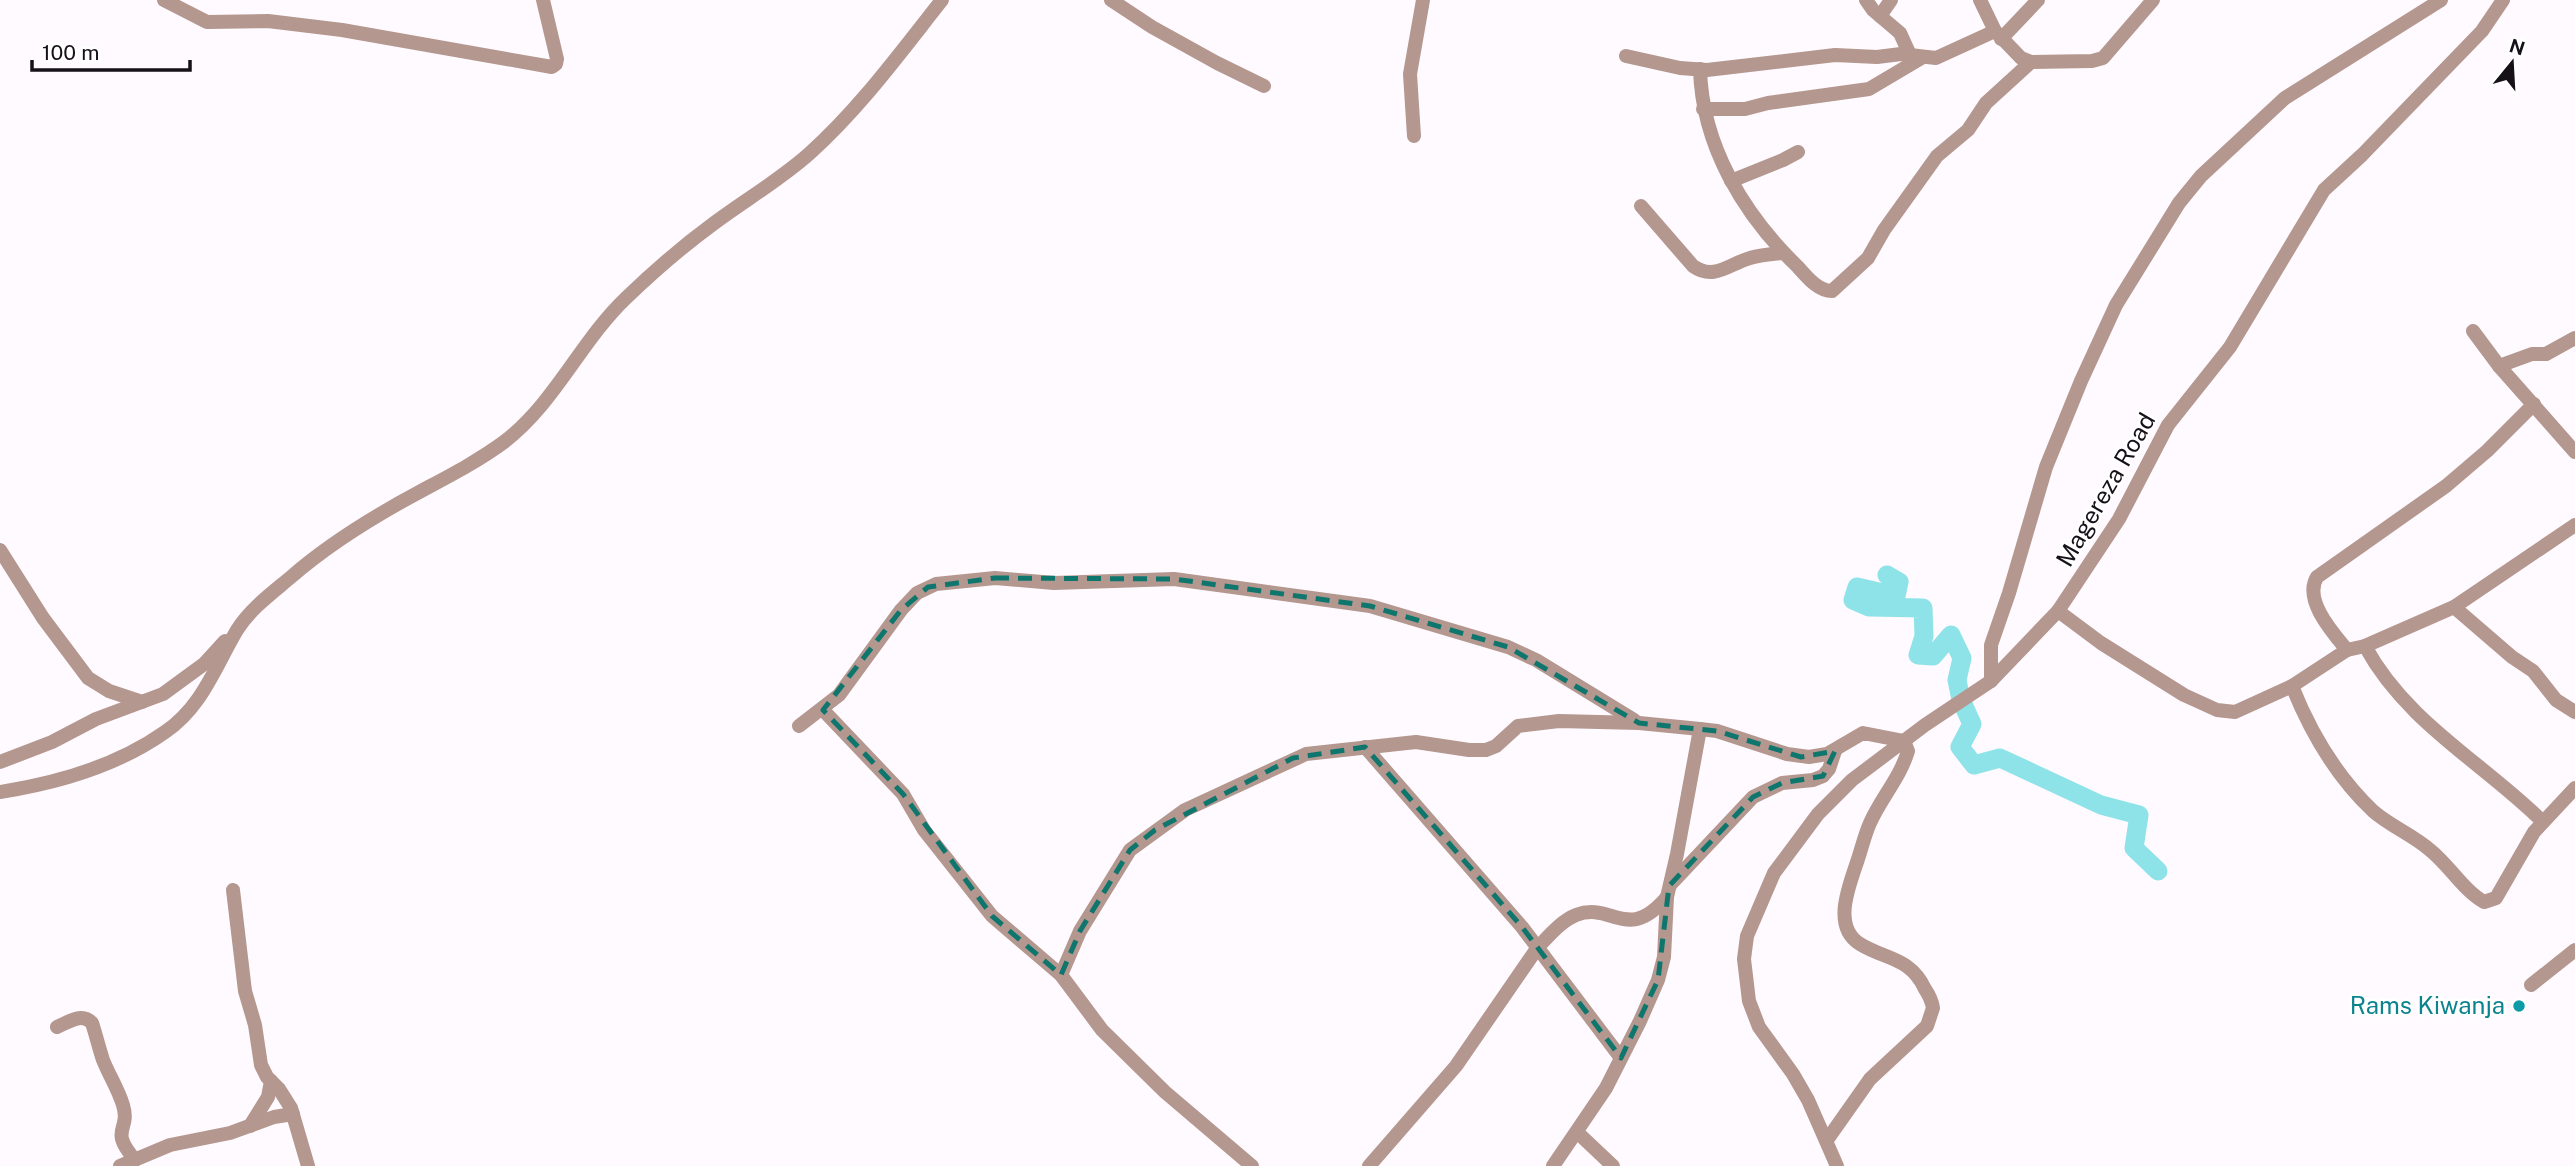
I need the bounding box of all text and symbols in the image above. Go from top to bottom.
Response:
scale bar [32,28,189,72]
north arrow [2477,28,2547,98]
text: N [2507,34,2528,60]
text: 100 m [42,40,99,65]
street label: Magereza Road [2050,408,2160,571]
place label: Rams Kiwanja [2350,991,2505,1019]
marker: Rams Kiwanja [2511,998,2527,1014]

